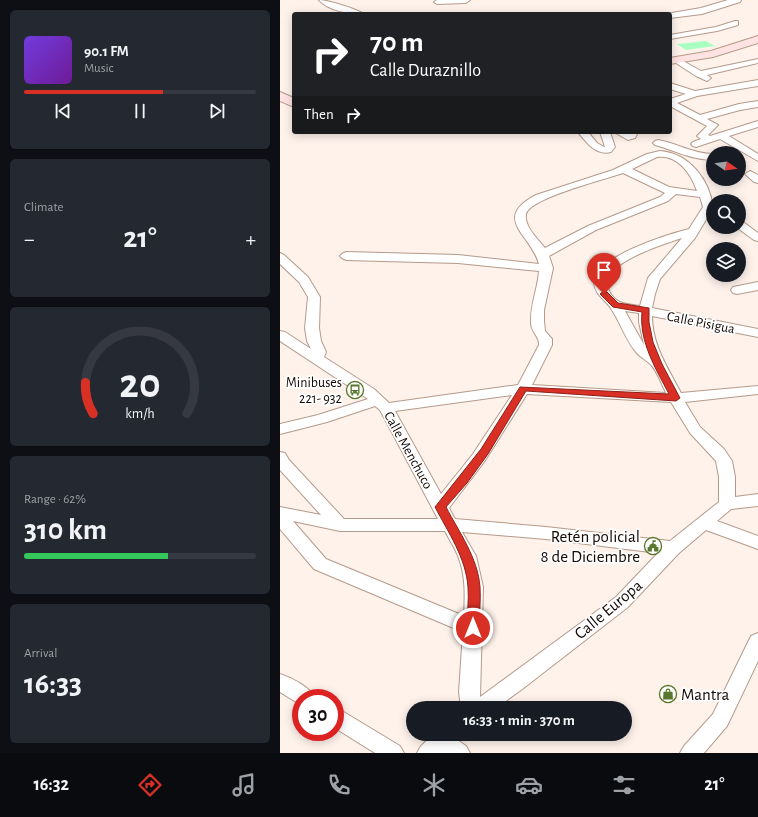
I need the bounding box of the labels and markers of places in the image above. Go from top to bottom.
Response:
pin [587,253,621,294]
place label: Minibuses 221- 932 [286,376,342,406]
bus stop icon: Minibuses 221- 932 [345,380,365,400]
place label: Retén policial 8 de Diciembre [541,528,640,565]
public building icon: Retén policial 8 de Diciembre [643,536,663,556]
shop icon: Mantra [658,684,678,704]
place label: Mantra [681,686,729,703]

